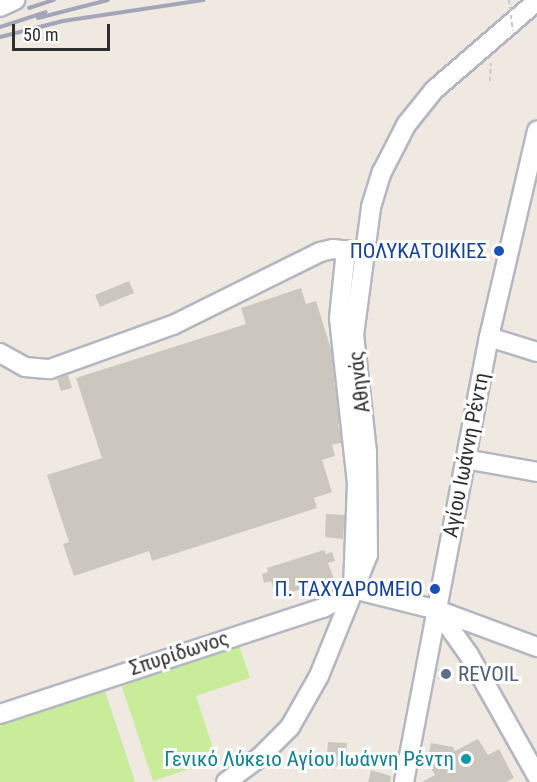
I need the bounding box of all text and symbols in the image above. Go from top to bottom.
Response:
scale bar [15,12,112,50]
text: 50 m [23,24,58,45]
place label: ΠΟΛΥΚΑΤΟΙΚΙΕΣ [350,238,487,264]
marker: ΠΟΛΥΚΑΤΟΙΚΙΕΣ [492,244,506,258]
street label: Αθηνάς [343,350,375,414]
street label: Αγίου Ιωάννη Ρέντη [438,370,494,540]
place label: Π. ΤΑΧΥΔΡΟΜΕΙΟ [274,576,423,602]
marker: Π. ΤΑΧΥΔΡΟΜΕΙΟ [428,582,442,596]
street label: Σπυρίδωνος [126,625,232,681]
place label: REVOIL [458,661,519,687]
marker: REVOIL [439,667,453,681]
place label: Γενικό Λύκειο Αγίου Ιωάννη Ρέντη [164,746,454,772]
marker: Γενικό Λύκειο Αγίου Ιωάννη Ρέντη [459,752,473,766]

